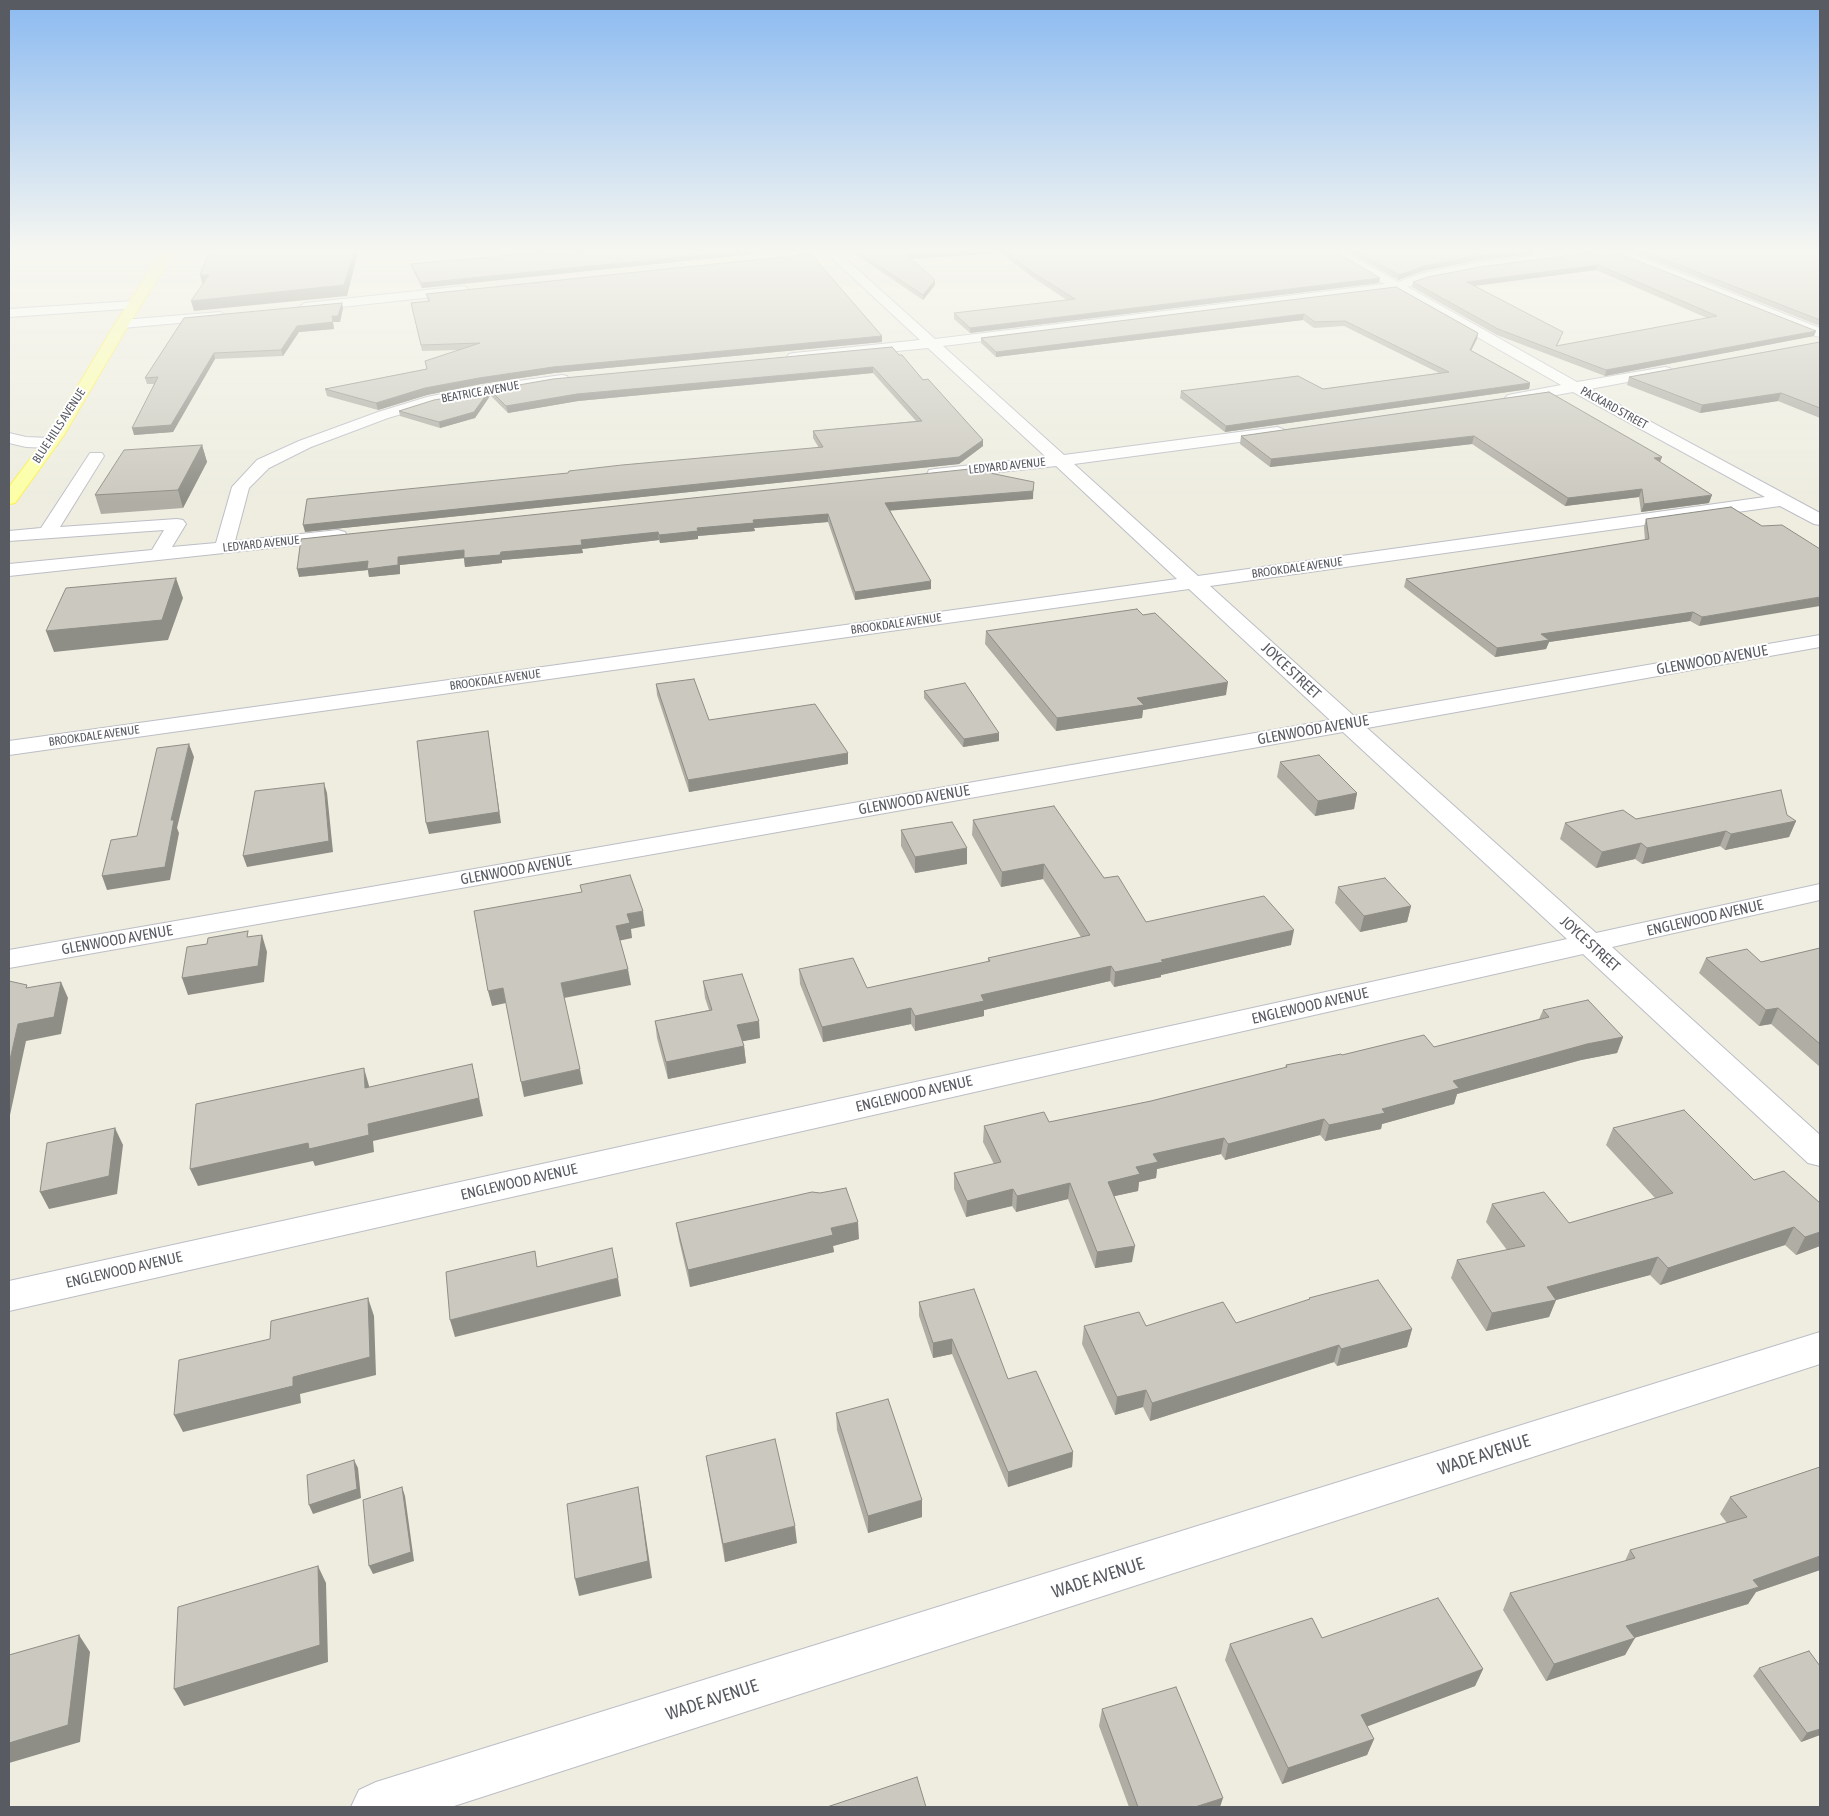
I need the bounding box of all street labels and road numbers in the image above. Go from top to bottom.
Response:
street label: BEATRICE AVENUE [440,378,520,406]
street label: PACKARD STREET [1578,384,1650,432]
street label: BLUE HILLS AVENUE [30,386,88,466]
street label: LEDYARD AVENUE [968,455,1046,477]
street label: LEDYARD AVENUE [222,533,300,555]
street label: BROOKDALE AVENUE [1251,555,1343,581]
street label: BROOKDALE AVENUE [850,611,942,637]
street label: JOYCE STREET [1258,639,1324,703]
street label: GLENWOOD AVENUE [1655,641,1769,679]
street label: BROOKDALE AVENUE [449,667,541,693]
street label: GLENWOOD AVENUE [1256,711,1370,749]
street label: BROOKDALE AVENUE [48,723,140,749]
street label: GLENWOOD AVENUE [857,781,971,819]
street label: GLENWOOD AVENUE [459,851,573,889]
street label: ENGLEWOOD AVENUE [1645,896,1765,940]
street label: JOYCE STREET [1556,912,1624,976]
street label: GLENWOOD AVENUE [60,921,174,959]
street label: ENGLEWOOD AVENUE [1250,984,1370,1028]
street label: ENGLEWOOD AVENUE [854,1072,974,1116]
street label: ENGLEWOOD AVENUE [459,1160,579,1204]
street label: ENGLEWOOD AVENUE [64,1248,184,1292]
street label: WADE AVENUE [1435,1430,1533,1480]
street label: WADE AVENUE [1049,1553,1147,1603]
street label: WADE AVENUE [663,1675,761,1725]

